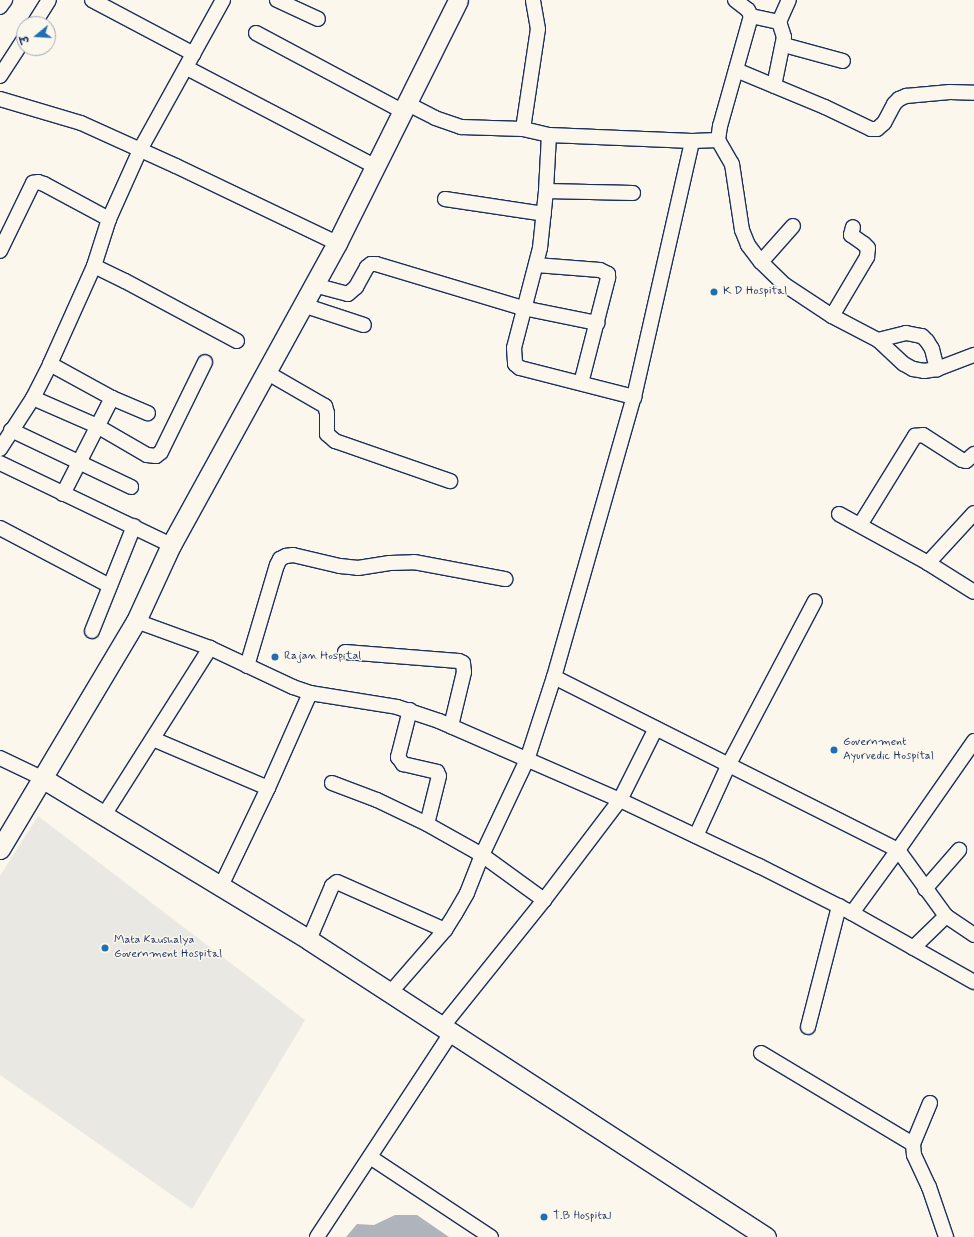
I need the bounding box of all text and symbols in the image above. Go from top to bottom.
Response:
north arrow [16,16,56,56]
text: उ [18,34,33,45]
place label: K D Hospital [723,285,789,299]
marker: K D Hospital [708,286,720,298]
place label: Rajan Hospital [284,650,363,664]
marker: Rajan Hospital [269,651,281,663]
place label: Government Ayurvedic Hospital [843,736,936,764]
marker: Government Ayurvedic Hospital [828,744,840,756]
place label: Mata Kaushalya Government Hospital [114,934,224,962]
marker: Mata Kaushalya Government Hospital [99,942,111,954]
place label: T.B Hospital [553,1210,616,1224]
marker: T.B Hospital [538,1211,550,1223]

